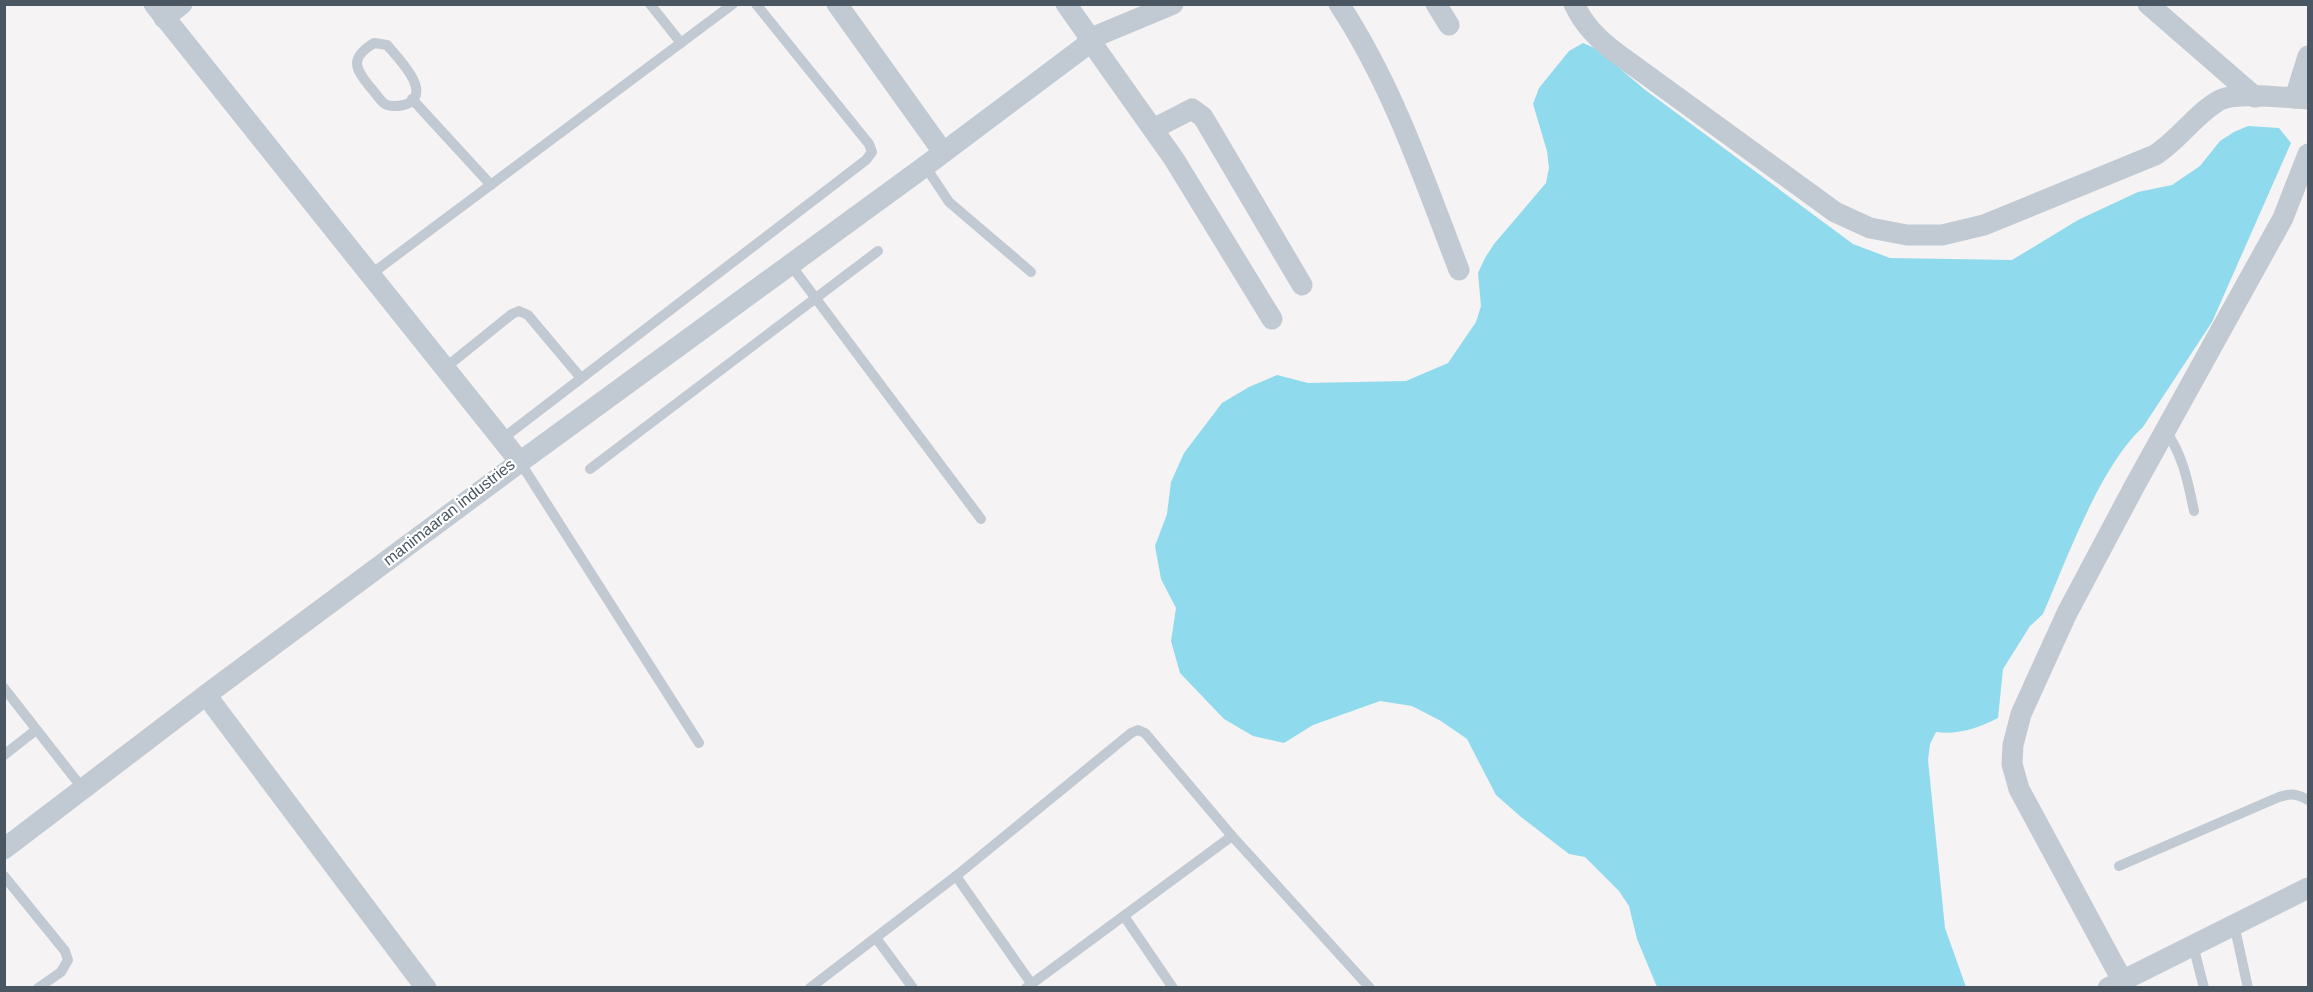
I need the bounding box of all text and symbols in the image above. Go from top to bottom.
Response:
street label: manimaaran industries [380,455,518,569]

